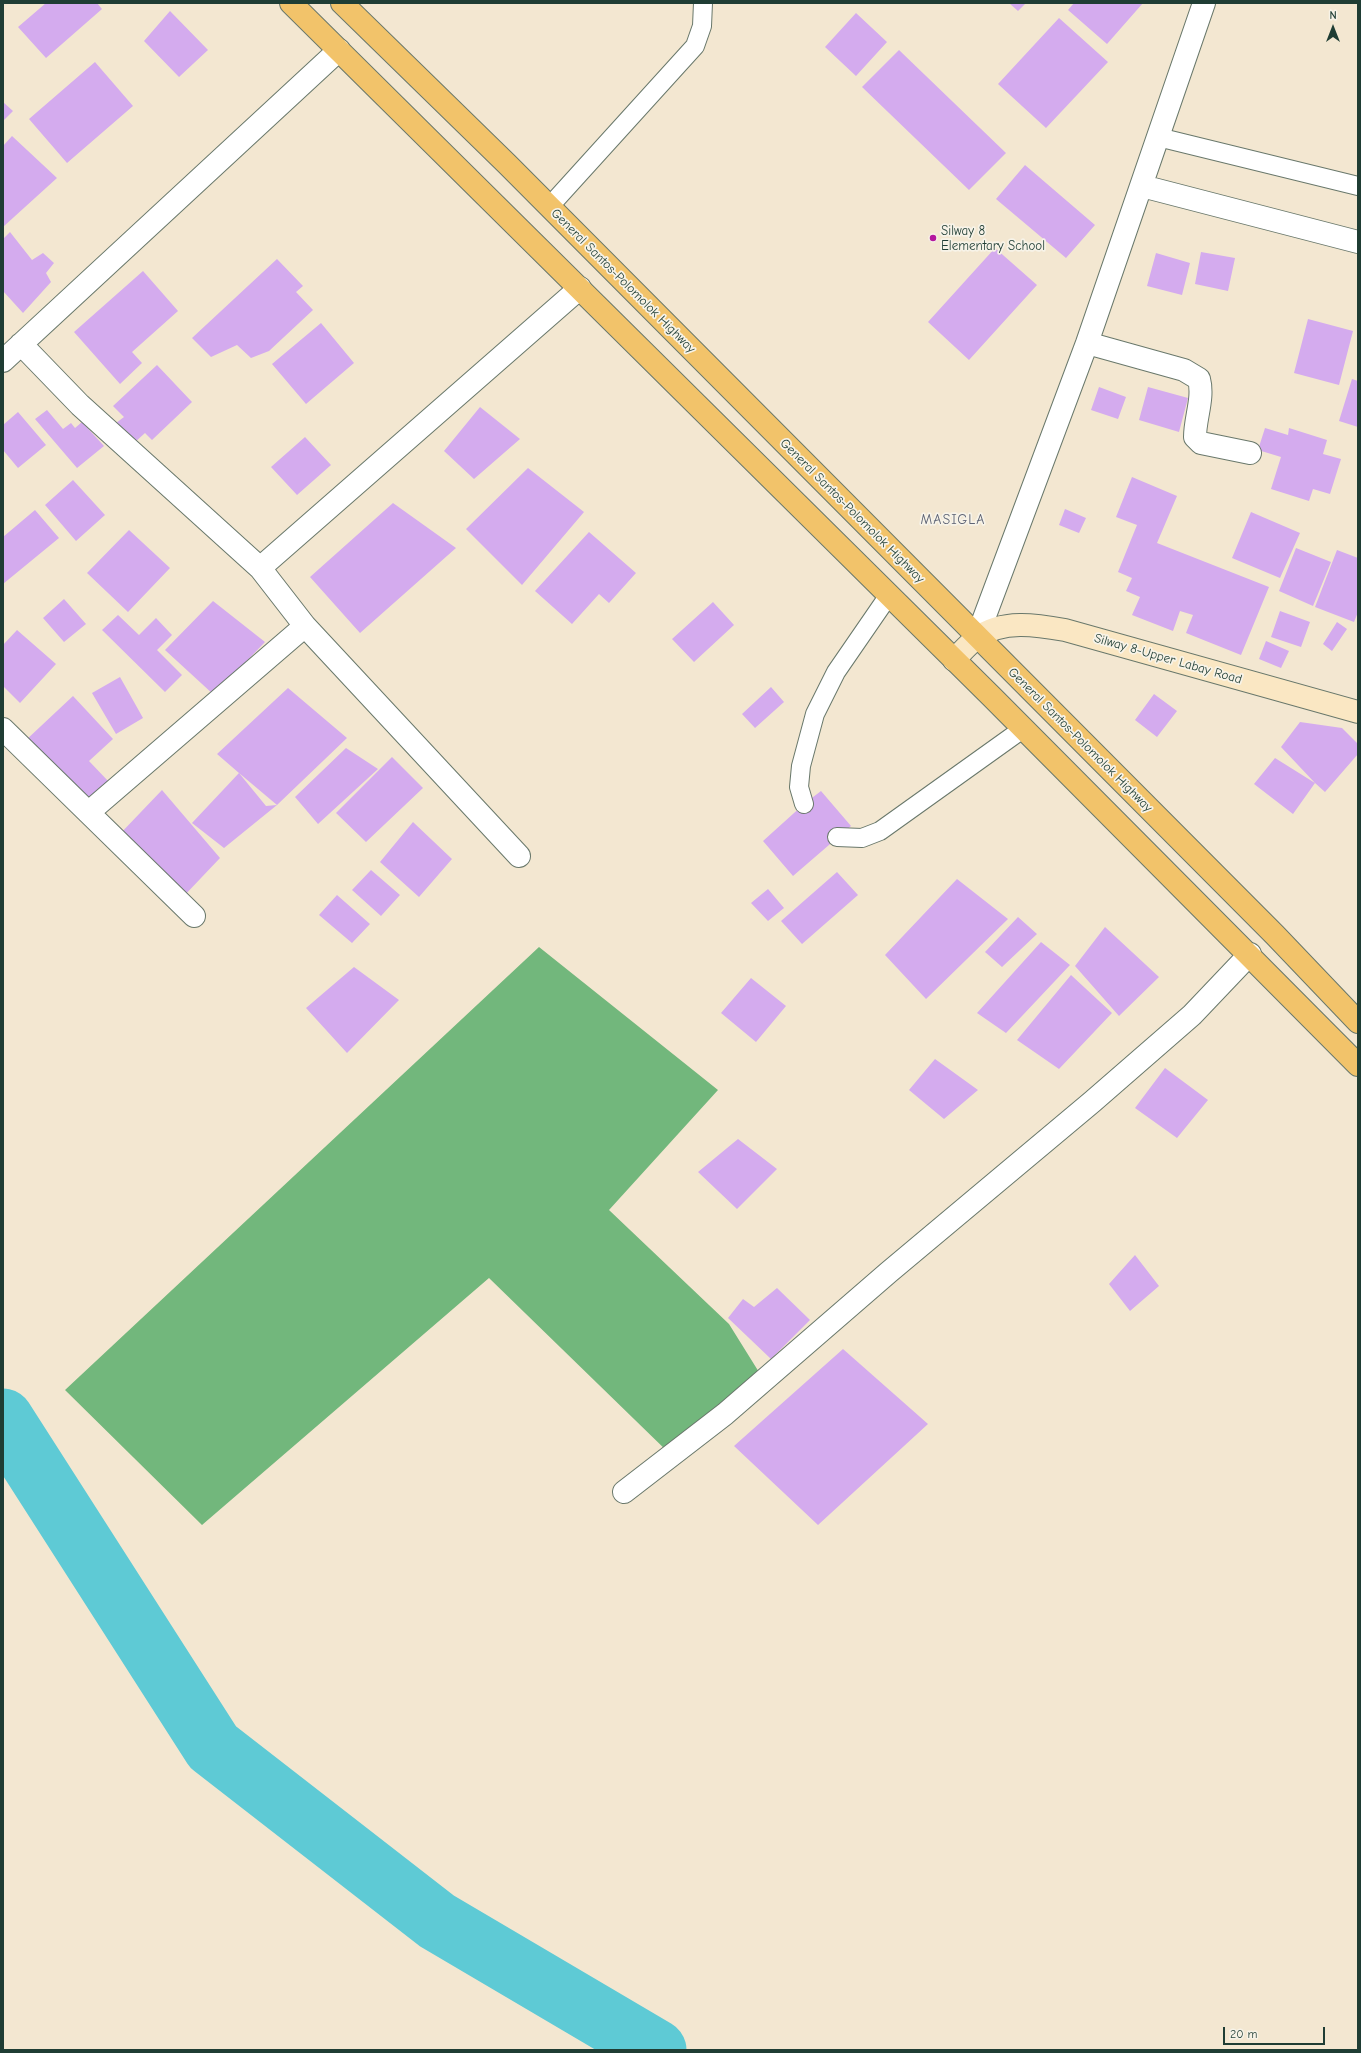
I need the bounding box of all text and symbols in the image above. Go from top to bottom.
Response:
north arrow [1313,8,1353,48]
text: N [1329,9,1337,22]
street label: General Santos-Polomolok Highway [548,206,698,356]
place label: Silway 8 Elementary School [941,223,1045,254]
marker: Silway 8 Elementary School [928,233,938,243]
street label: General Santos-Polomolok Highway [777,436,927,586]
district label: MASIGLA [921,512,985,528]
street label: Silway 8-Upper Labay Road [1092,630,1244,688]
street label: General Santos-Polomolok Highway [1005,665,1155,815]
scale bar [1225,2019,1327,2045]
text: 20 m [1230,2027,1258,2041]

